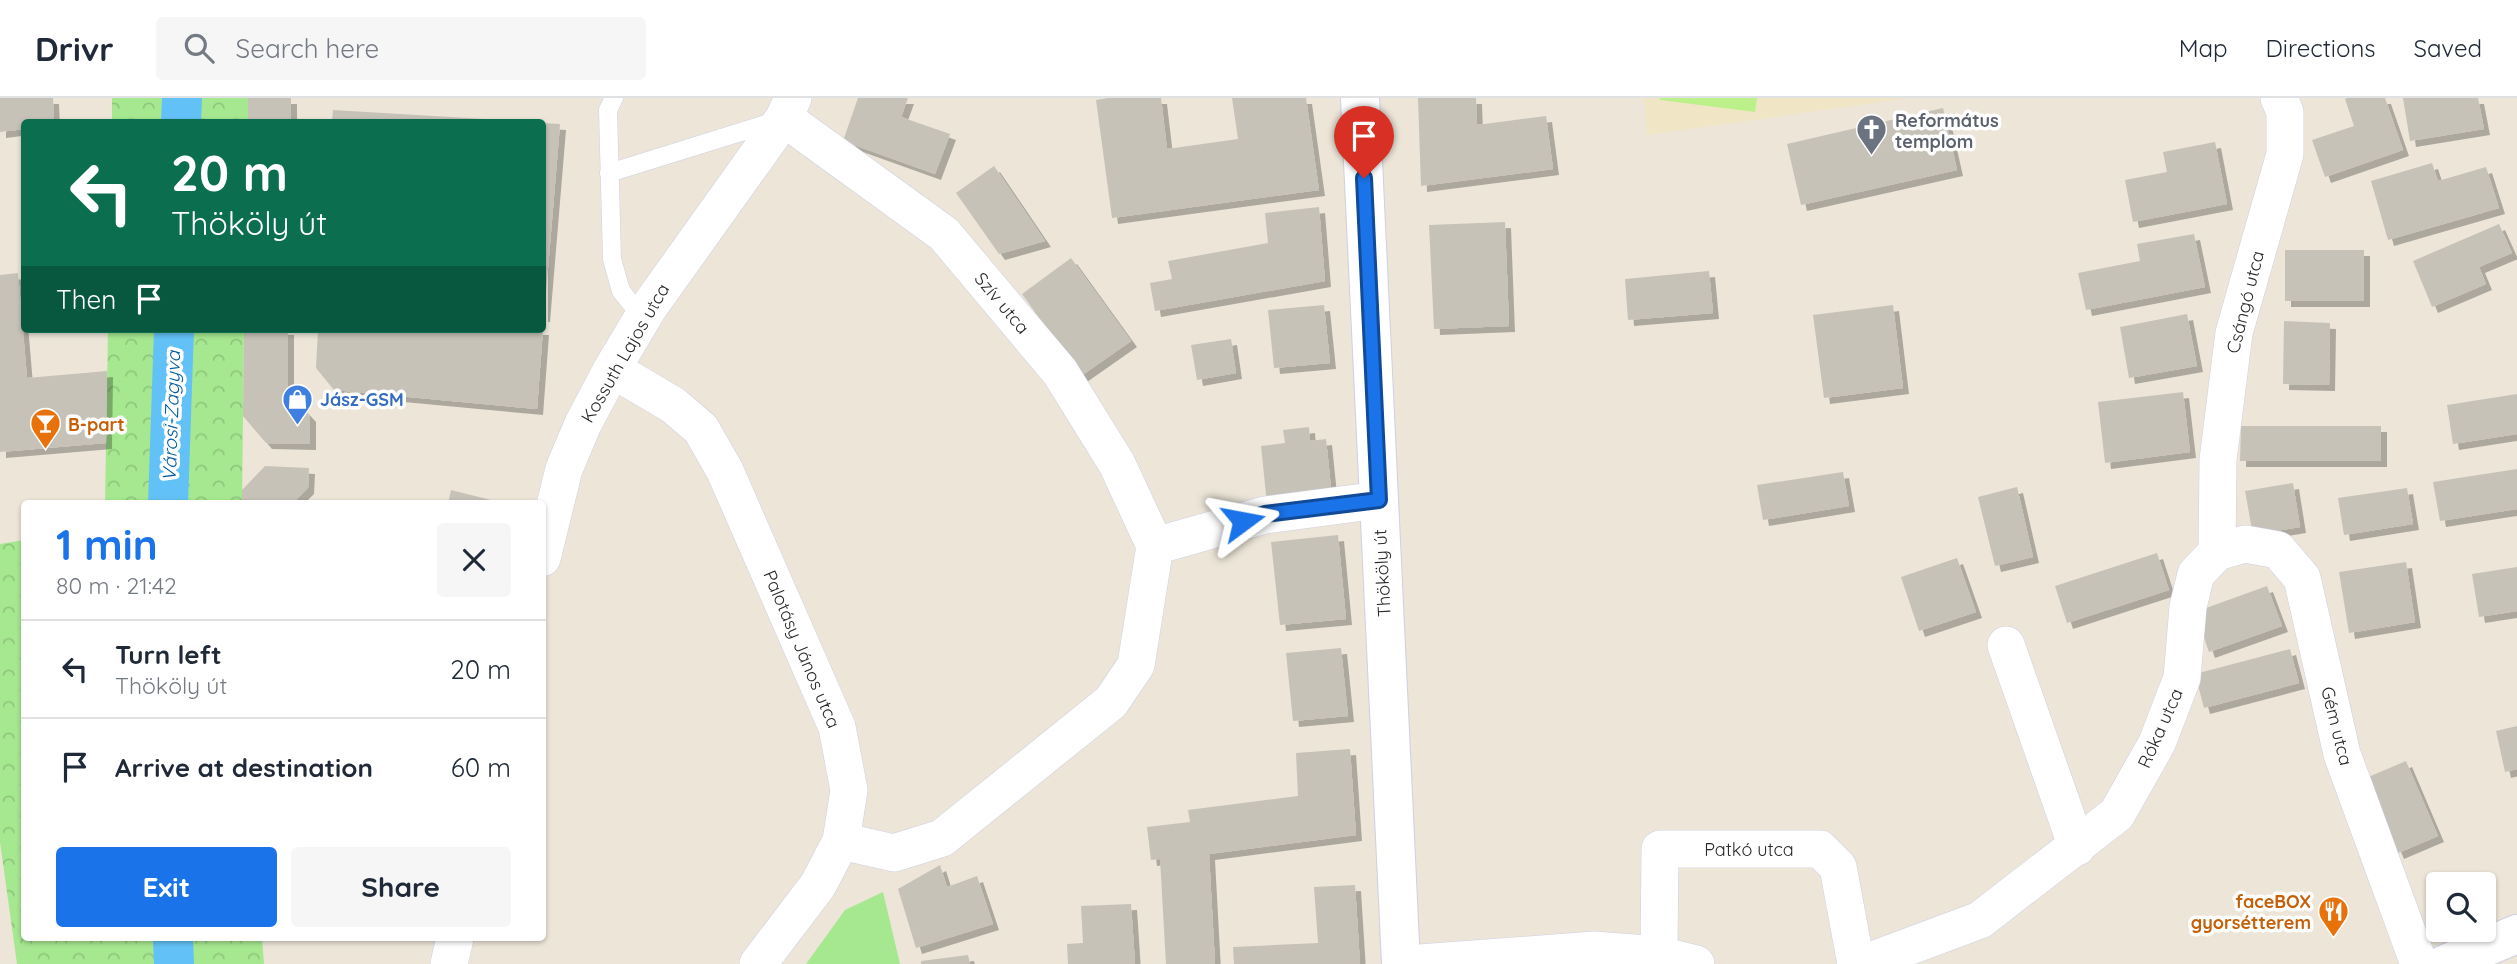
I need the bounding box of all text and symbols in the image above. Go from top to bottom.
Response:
search box [156,17,646,80]
text: Drivr [35,28,114,69]
icon: search [180,29,218,67]
text: Search here [236,32,379,65]
text: Map [2179,33,2228,63]
text: Directions [2266,33,2376,63]
text: Saved [2414,33,2482,63]
pin [1334,106,1394,178]
place label: Református templom [1895,109,1999,153]
church icon: Református templom [1855,113,1889,157]
icon: arrive [1345,117,1383,155]
text: 20 m [171,142,288,203]
icon: left [56,147,147,238]
text: Thököly út [171,203,327,243]
street label: Csángó utca [2221,248,2269,356]
street label: Szív utca [970,267,1034,339]
street label: Kossuth Lajos utca [576,279,674,427]
icon: arrive [130,280,168,318]
text: Then [56,283,116,316]
water label: Városi-Zagyva [157,349,185,482]
shop icon: Jász-GSM [280,382,314,426]
place label: Jász-GSM [320,388,404,411]
bar icon: B-part [28,407,62,451]
place label: B-part [68,413,125,436]
position arrow [1206,484,1280,558]
text: 1 min [56,518,158,571]
button: close [437,523,511,597]
street label: Thököly út [1368,529,1396,617]
street label: Palotásy János utca [758,567,846,731]
text: 80 m · 21:42 [56,571,177,600]
text: Turn left [115,638,222,671]
icon: left [56,650,94,688]
text: 20 m [450,653,511,686]
text: Thököly út [115,671,227,700]
street label: Gém utca [2316,684,2358,768]
street label: Róka utca [2132,685,2188,771]
icon: arrive [56,748,94,786]
text: Arrive at destination [115,751,373,784]
text: 60 m [451,751,511,784]
street label: Patkó utca [1704,838,1794,861]
button: Exit [56,847,277,927]
button: Share [291,847,511,927]
map controls [2426,872,2496,942]
button: search [2426,872,2496,942]
place label: faceBOX gyorsétterem [2191,890,2311,934]
restaurant icon: faceBOX gyorsétterem [2317,894,2351,938]

